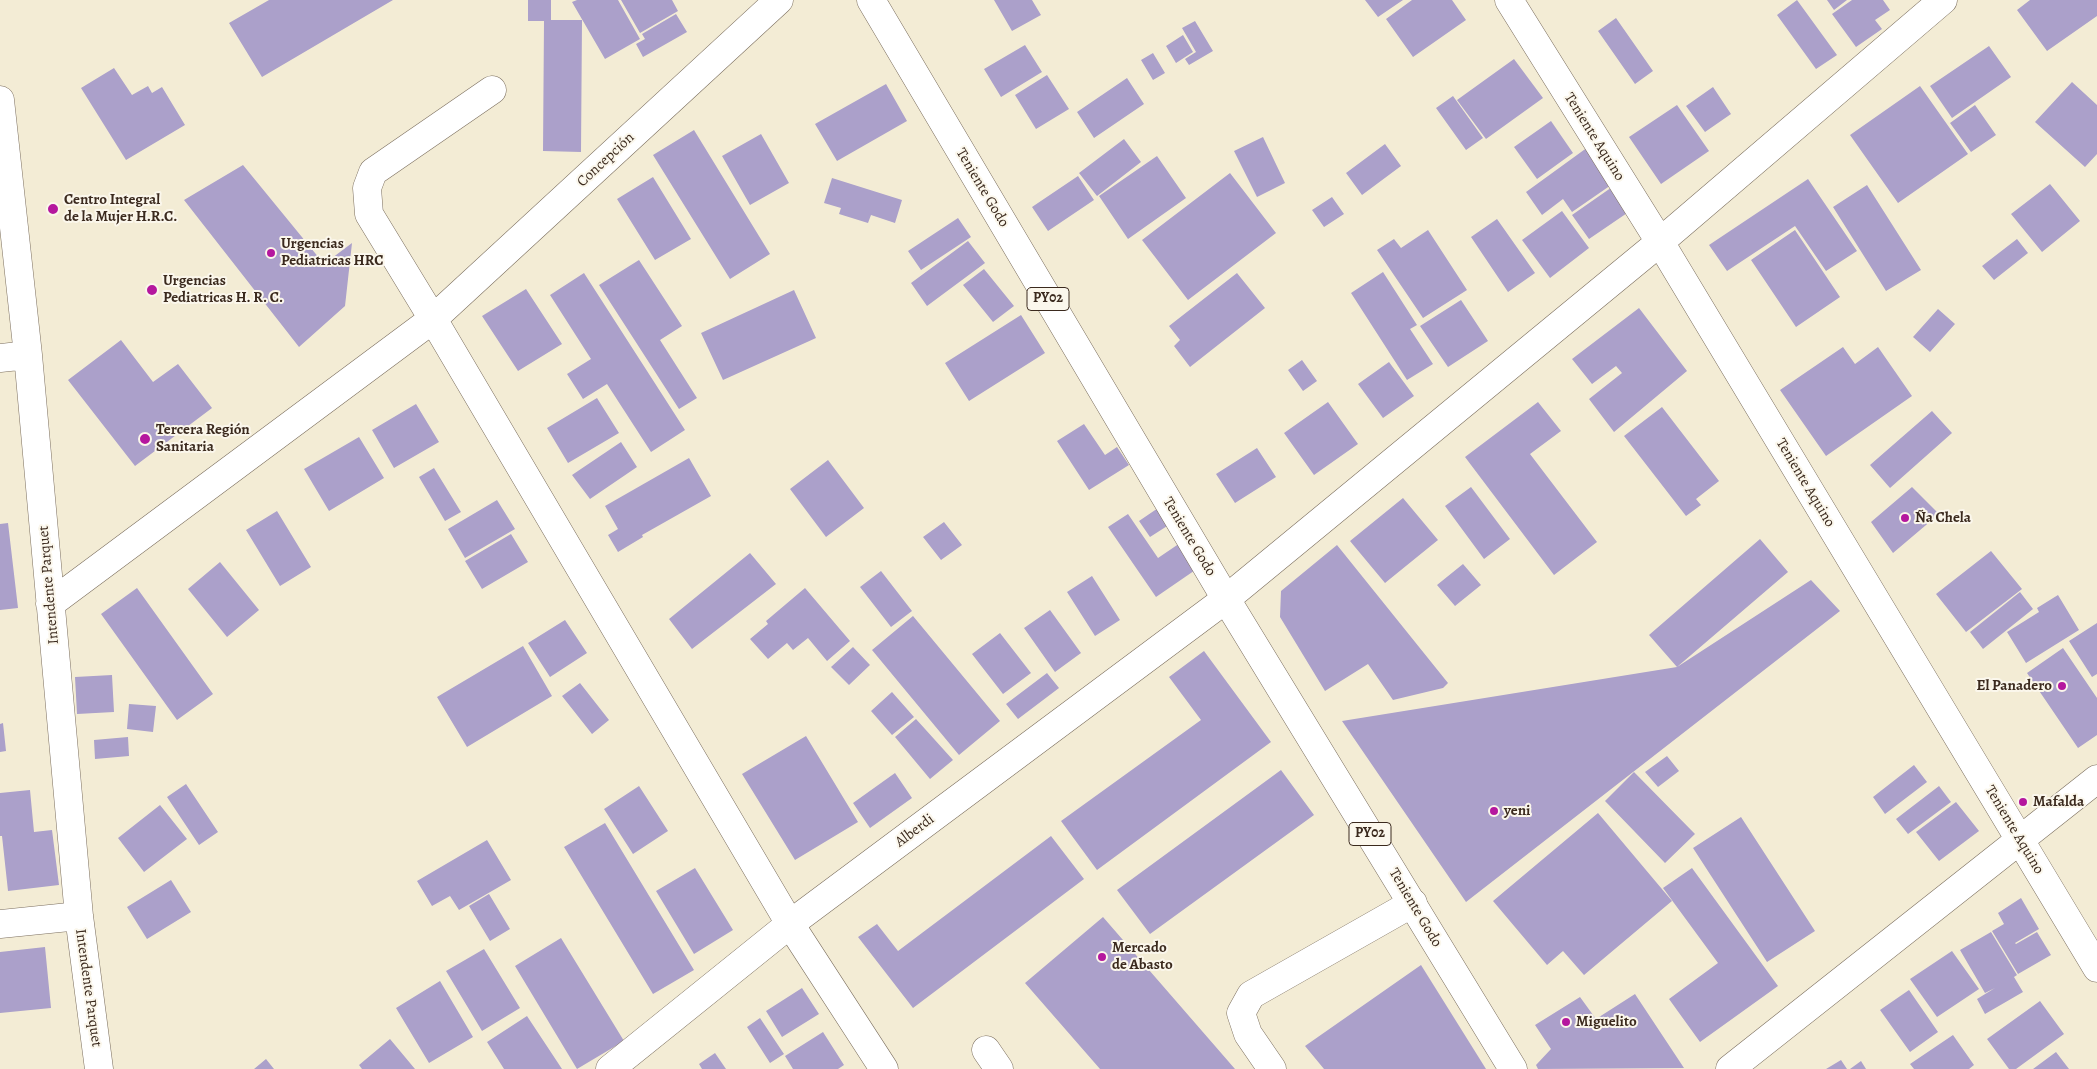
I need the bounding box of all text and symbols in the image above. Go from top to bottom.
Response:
street label: Teniente Aquino [1560,90,1628,184]
street label: Concepción [574,129,638,191]
street label: Teniente Godo [951,145,1013,231]
place label: Centro Integral de la Mujer H.R.C. [64,191,177,226]
marker: Centro Integral de la Mujer H.R.C. [46,202,60,216]
place label: Urgencias Pediatricas HRC [281,235,383,270]
marker: Urgencias Pediatricas HRC [265,247,277,259]
place label: Urgencias Pediatricas H. R. C. [163,272,283,307]
marker: Urgencias Pediatricas H. R. C. [145,283,159,297]
road number: PY02 [1027,288,1069,310]
place label: Tercera Región Sanitaria [156,421,250,456]
marker: Tercera Región Sanitaria [138,432,152,446]
street label: Teniente Aquino [1771,435,1839,531]
street label: Teniente Godo [1158,494,1220,580]
place label: Ña Chela [1915,509,1971,527]
marker: Ña Chela [1899,512,1911,524]
street label: Intendente Parquet [35,525,63,645]
place label: El Panadero [1976,677,2052,695]
marker: El Panadero [2056,680,2068,692]
street label: Teniente Aquino [1980,782,2048,878]
place label: Mafalda [2033,793,2084,811]
marker: Mafalda [2017,796,2029,808]
place label: yeni [1504,802,1531,820]
marker: yeni [1488,805,1500,817]
street label: Alberdi [892,810,938,852]
road number: PY02 [1349,822,1391,846]
street label: Teniente Godo [1384,865,1446,951]
street label: Intendente Parquet [71,928,105,1048]
place label: Mercado de Abasto [1112,939,1173,974]
marker: Mercado de Abasto [1096,951,1108,963]
place label: Miguelito [1576,1013,1637,1031]
marker: Miguelito [1560,1016,1572,1028]

